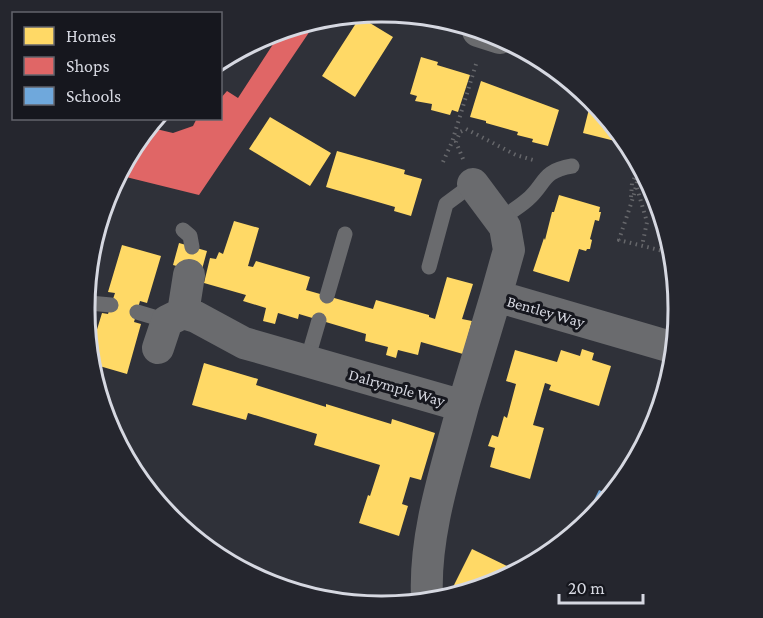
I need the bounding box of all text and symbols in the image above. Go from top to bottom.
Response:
legend [12,12,222,120]
text: Homes [66,26,116,46]
text: Shops [66,56,110,76]
text: Schools [66,86,121,106]
street label: Bentley Way [505,292,587,332]
street label: Dalrymple Way [346,366,448,411]
scale bar [559,567,643,605]
text: 20 m [568,578,605,598]

